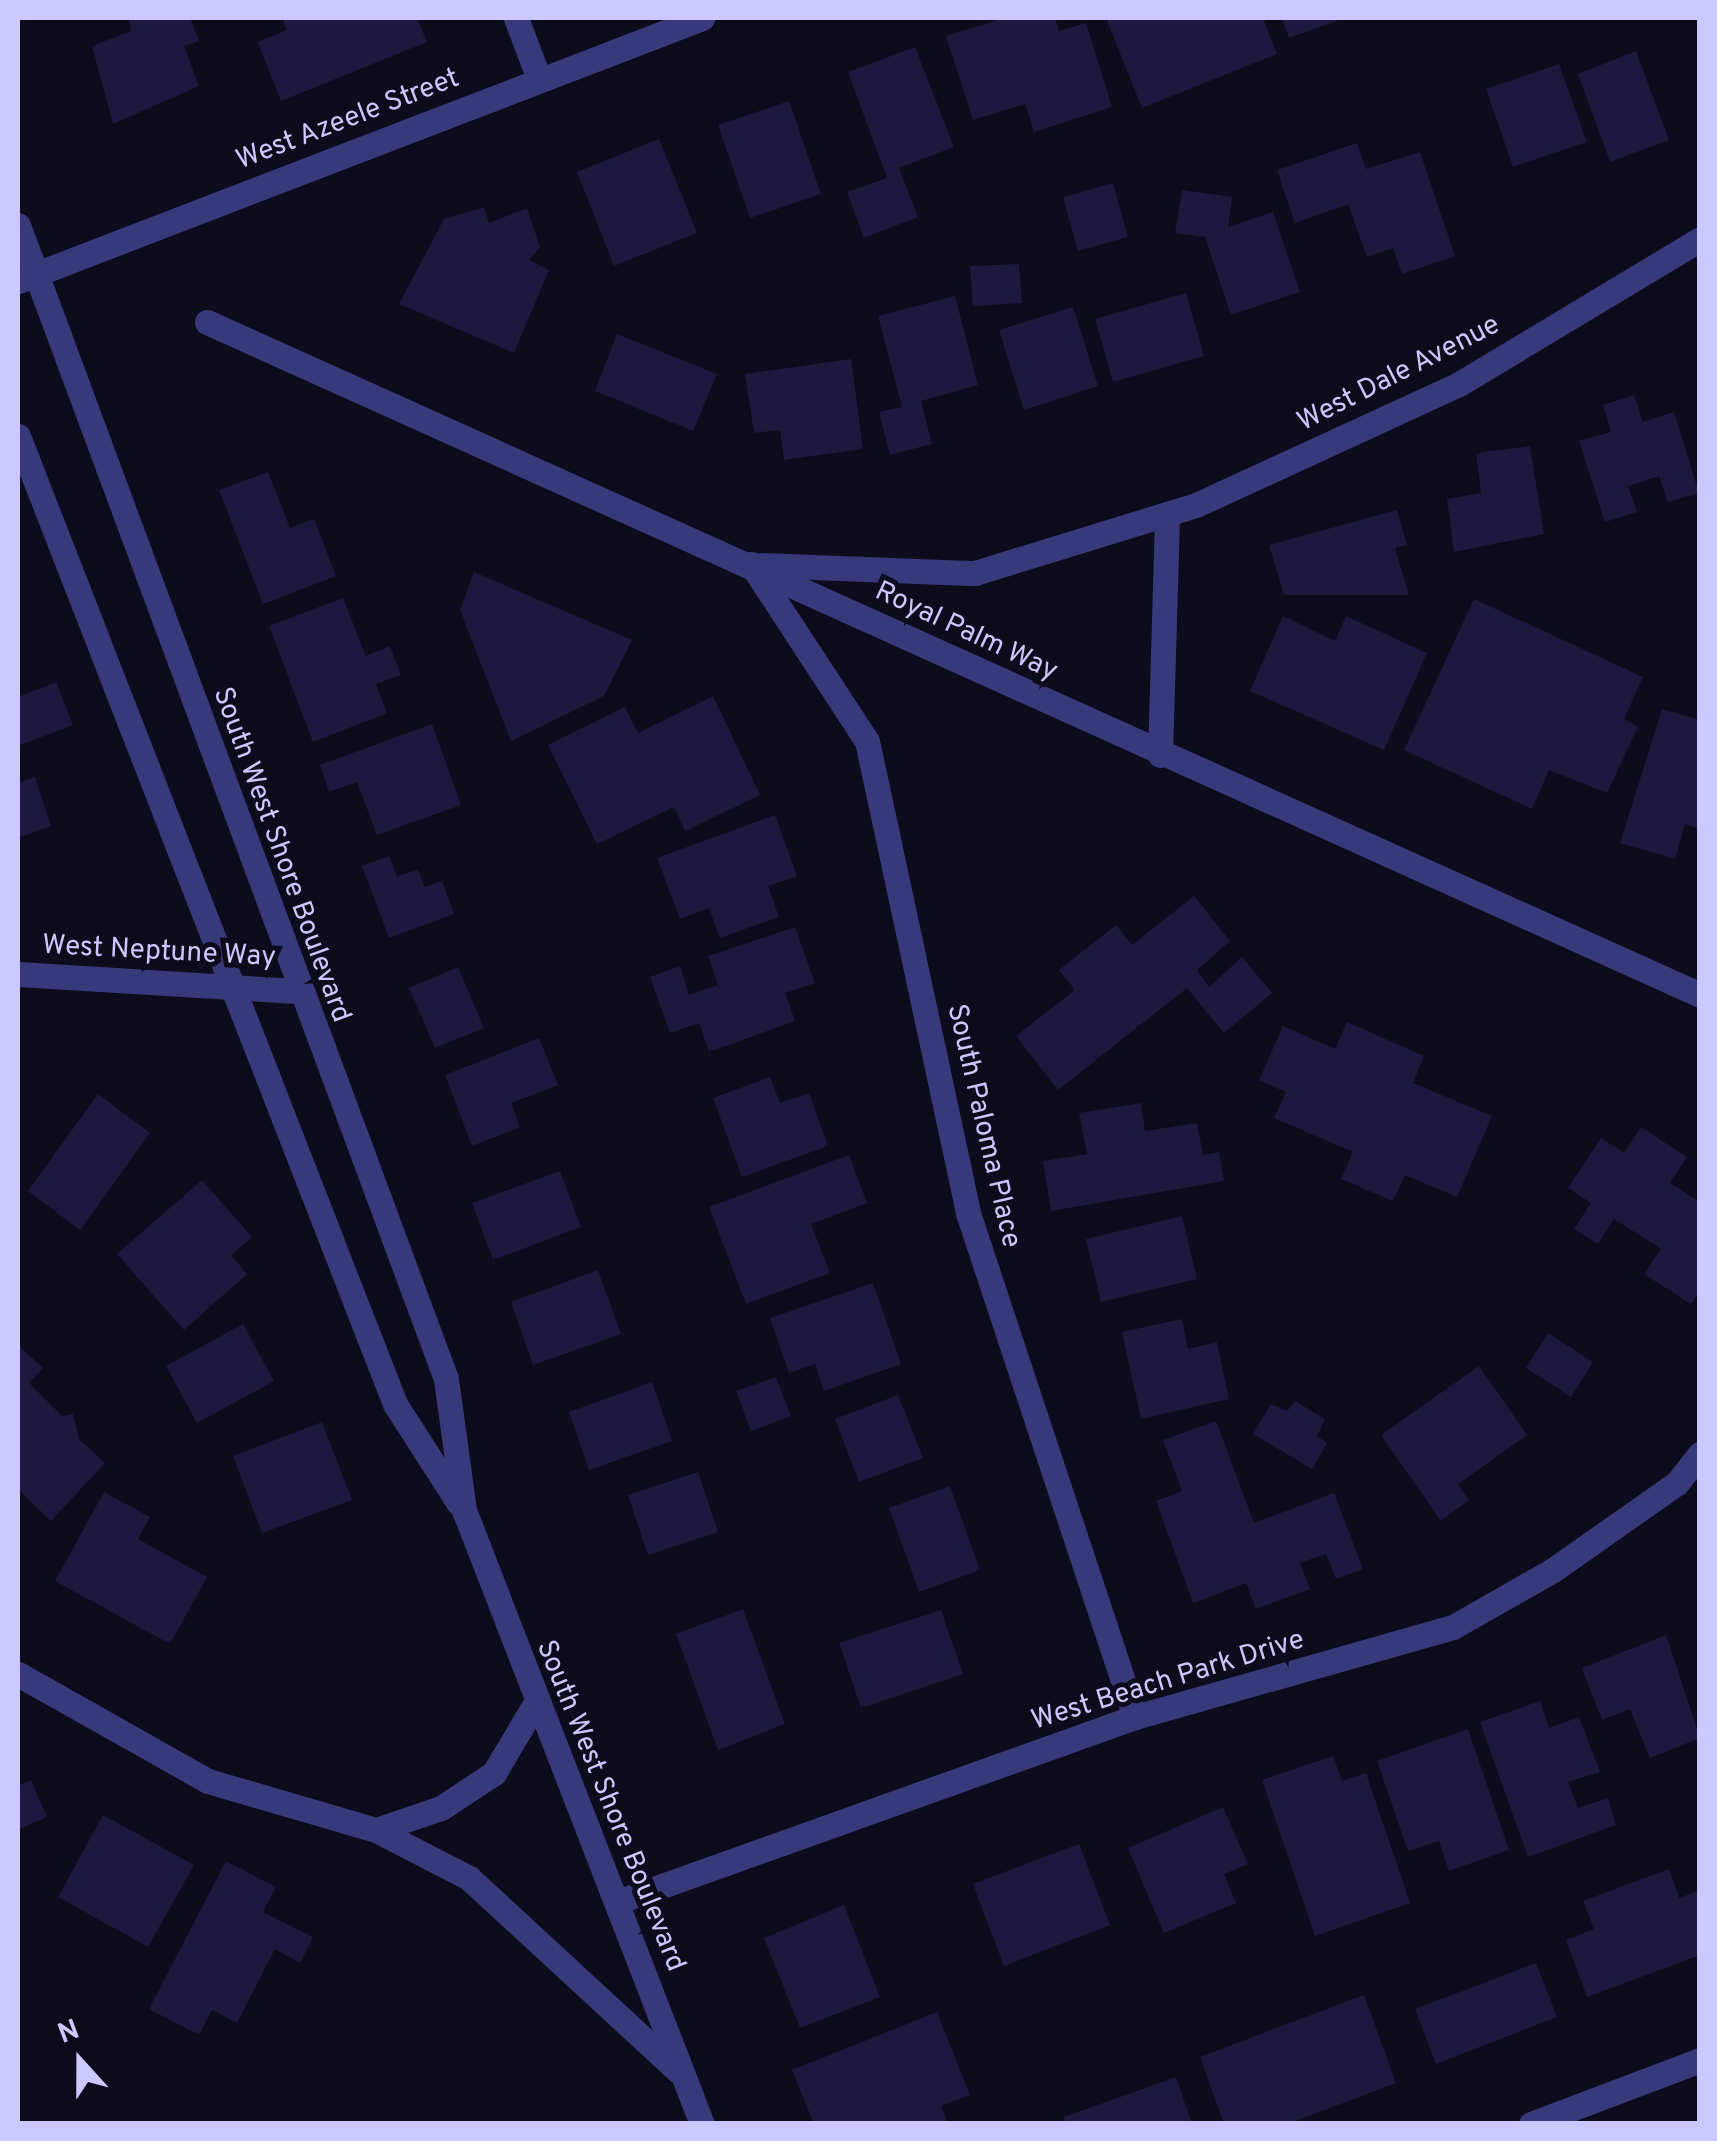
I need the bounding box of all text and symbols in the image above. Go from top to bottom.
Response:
street label: West Azeele Street [231,62,465,178]
street label: West Dale Avenue [1292,308,1506,440]
street label: Royal Palm Way [869,575,1063,689]
street label: South West Shore Boulevard [205,683,357,1027]
street label: West Neptune Way [41,929,277,975]
street label: South Paloma Place [939,1001,1027,1251]
street label: West Beach Park Drive [1028,1623,1308,1739]
street label: South West Shore Boulevard [528,1635,692,1977]
north arrow [30,2011,130,2111]
text: N [53,2013,85,2053]

